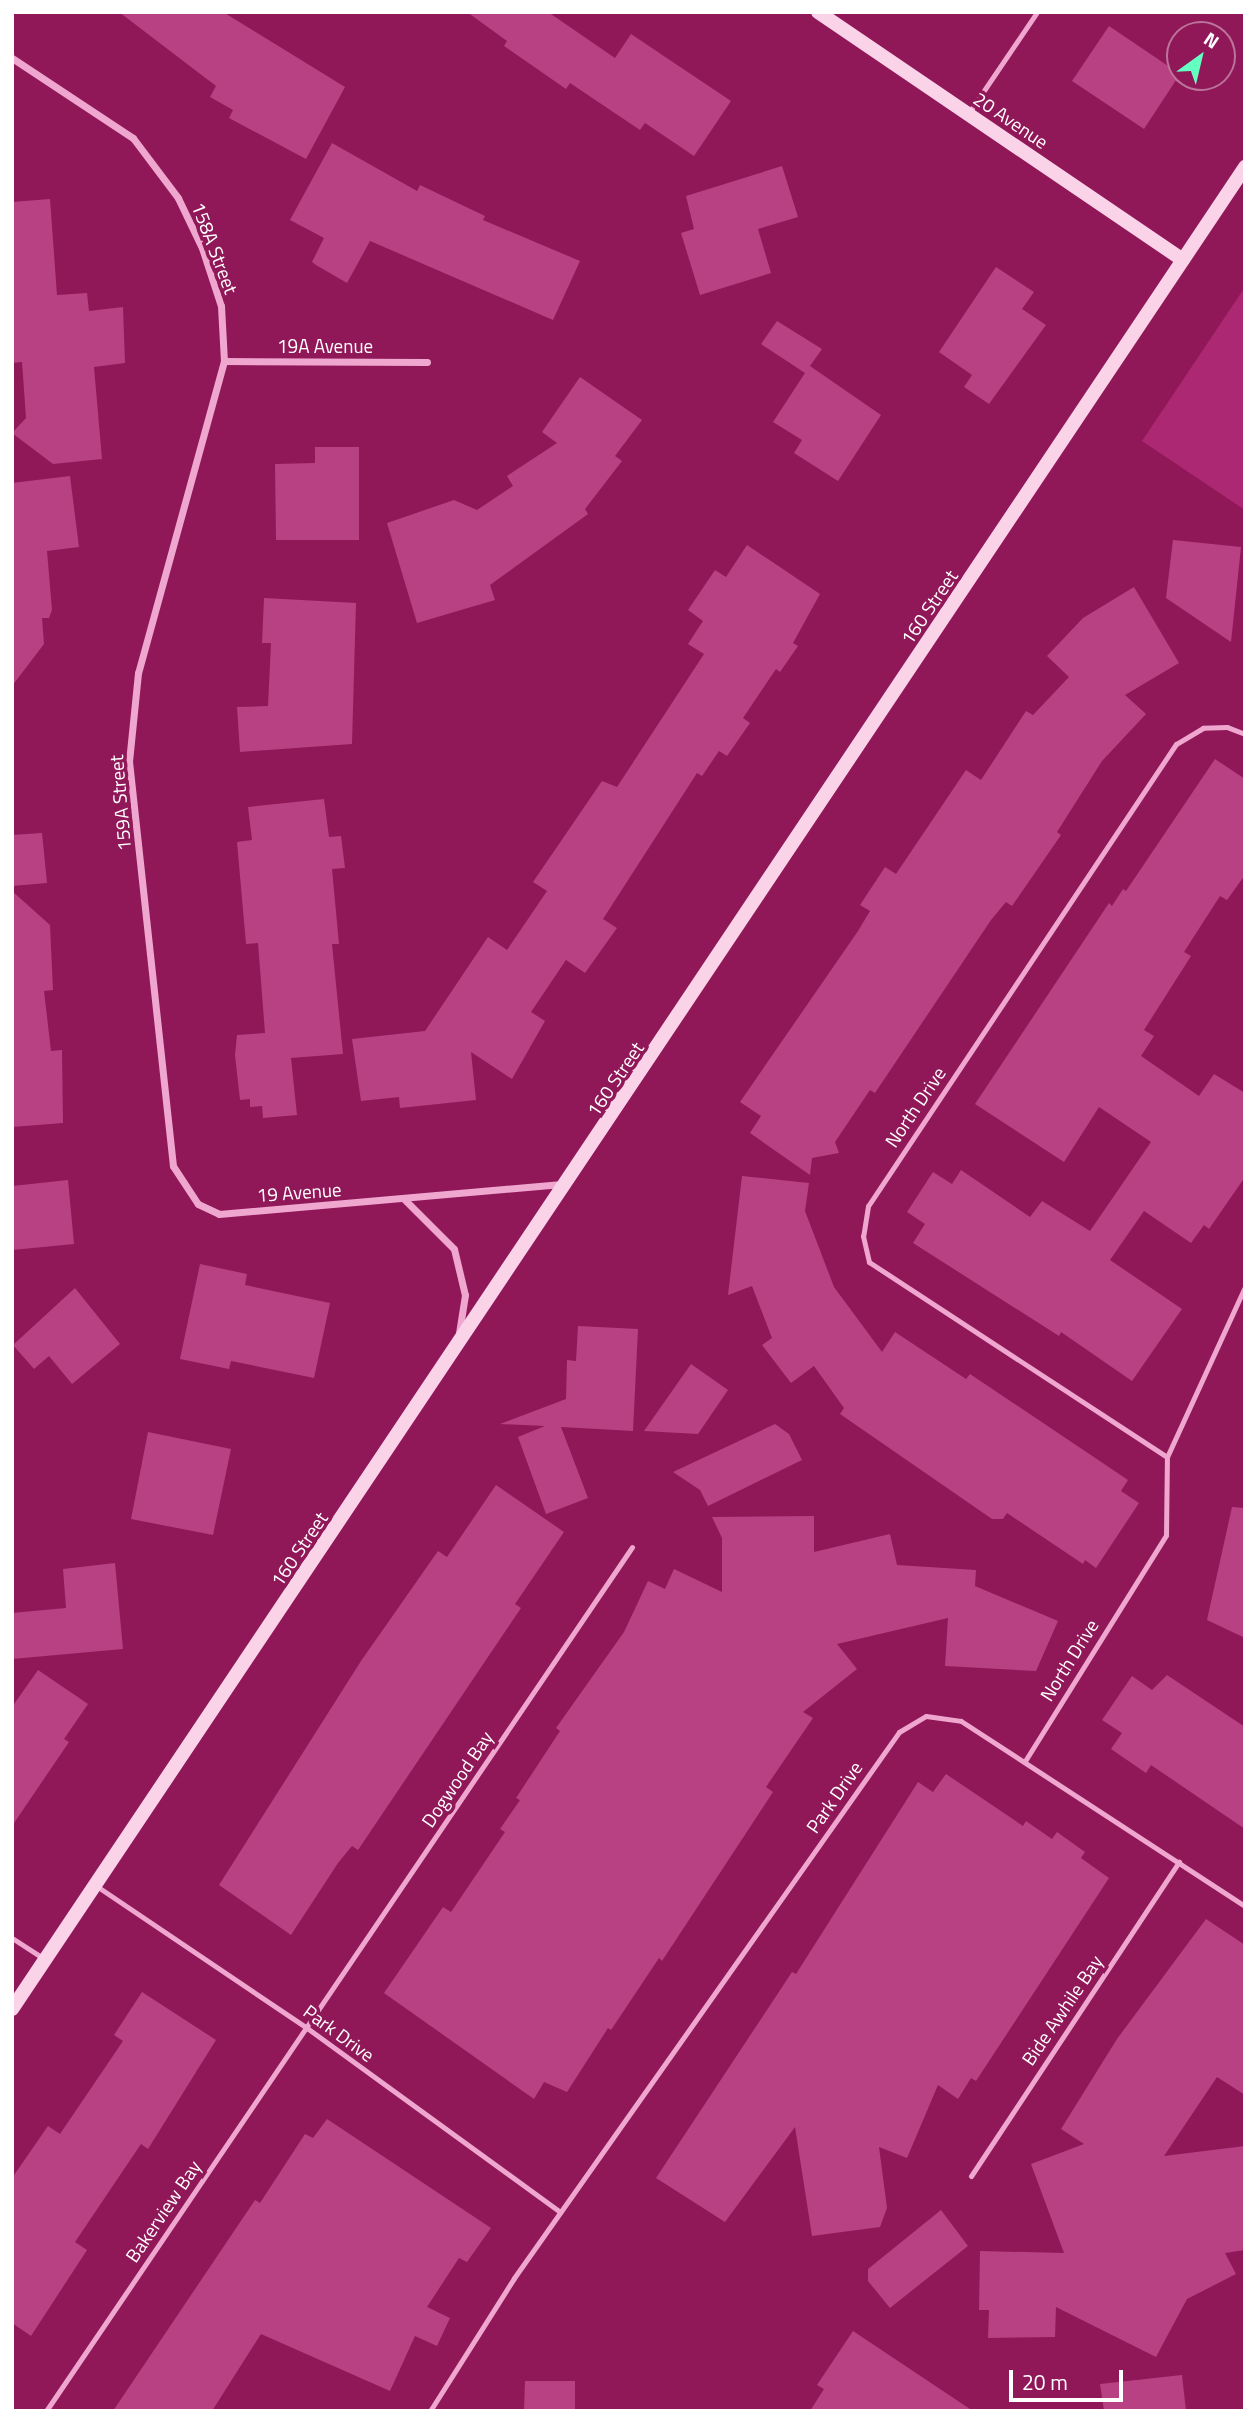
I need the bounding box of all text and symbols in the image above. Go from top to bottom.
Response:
north arrow [1166,21,1236,91]
text: N [1198,24,1225,56]
street label: 20 Avenue [969,87,1053,153]
street label: 158A Street [187,199,243,297]
street label: 19A Avenue [277,335,373,357]
street label: 160 Street [896,565,962,649]
street label: 159A Street [104,754,136,852]
street label: 160 Street [582,1037,648,1121]
street label: North Drive [880,1063,950,1151]
street label: 19 Avenue [256,1178,342,1206]
street label: 160 Street [266,1507,332,1591]
street label: North Drive [1035,1615,1103,1705]
street label: Dogwood Bay [417,1727,497,1831]
street label: Park Drive [801,1757,867,1837]
street label: Bide Awhile Bay [1017,1951,1107,2069]
street label: Park Drive [299,2000,379,2066]
street label: Bakerview Bay [121,2156,205,2266]
scale bar [1012,2356,1126,2400]
text: 20 m [1022,2366,1068,2398]

